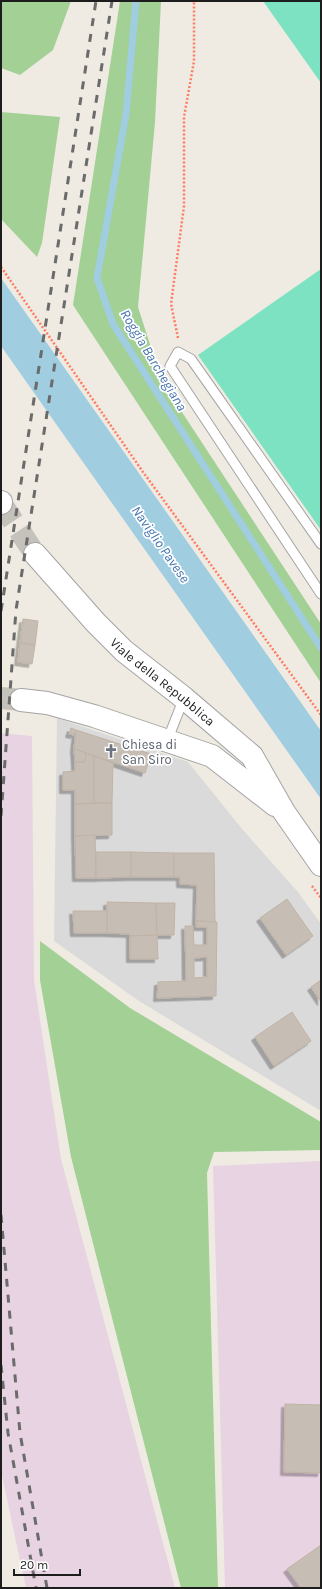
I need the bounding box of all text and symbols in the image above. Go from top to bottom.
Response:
water label: Roggia Barchegiana [117,306,191,414]
water label: Naviglio Pavese [128,503,194,586]
street label: Viale della Repubblica [107,635,218,729]
place label: Chiesa di San Siro [122,737,177,767]
church icon: Chiesa di San Siro [103,743,119,759]
scale bar [14,1551,80,1577]
text: 20 m [20,1558,48,1572]

